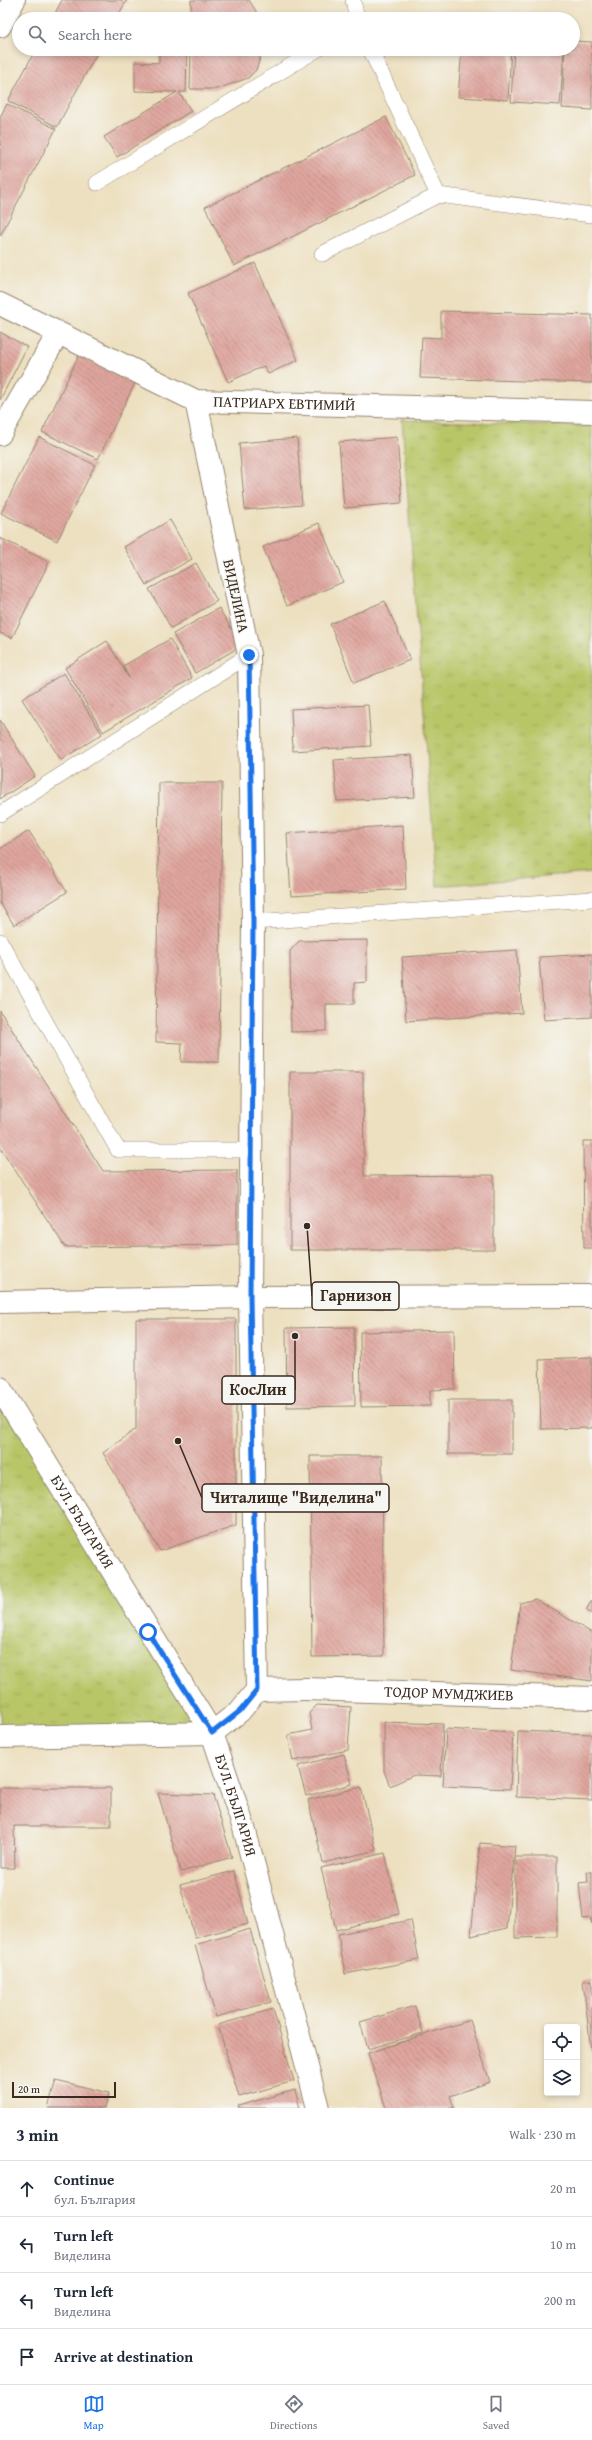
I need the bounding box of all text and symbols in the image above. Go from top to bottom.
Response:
search box [12,12,580,56]
icon: search [26,23,48,45]
text: Search here [58,24,132,45]
street label: ПАТРИАРХ ЕВТИМИЙ [213,390,355,415]
street label: ВИДЕЛИНА [218,557,255,635]
route end [240,646,258,664]
callout: Гарнизон [312,1282,399,1310]
text: Гарнизон [320,1283,392,1307]
callout: КосЛин [222,1376,295,1404]
text: КосЛин [229,1377,287,1401]
street label: БУЛ. БЪЛГАРИЯ [46,1471,119,1572]
callout: Читалище "Виделина" [202,1484,389,1512]
text: Читалище "Виделина" [210,1485,382,1509]
route start [139,1623,157,1641]
street label: ТОДОР МУМДЖИЕВ [384,1680,514,1706]
street label: БУЛ. БЪЛГАРИЯ [210,1751,262,1859]
map controls [544,2024,580,2096]
button: locate [544,2024,580,2060]
button: layers [544,2060,580,2096]
scale bar [12,2080,116,2099]
text: 20 m [18,2081,40,2097]
text: 3 min [16,2122,58,2147]
text: Walk · 230 m [509,2125,576,2144]
text: Continue [54,2169,115,2190]
icon: ahead [16,2178,38,2200]
text: 20 m [550,2179,576,2198]
text: бул. България [54,2190,136,2209]
text: Turn left [54,2225,113,2246]
icon: left [16,2234,38,2256]
text: 10 m [550,2235,576,2254]
text: Виделина [54,2246,111,2265]
text: Turn left [54,2281,113,2302]
icon: left [16,2290,38,2312]
text: 200 m [544,2291,576,2310]
text: Виделина [54,2302,111,2321]
icon: arrive [16,2346,38,2368]
text: Arrive at destination [54,2346,193,2367]
tab: Map [83,2393,105,2433]
tab: Directions [270,2393,317,2433]
tab: Saved [483,2393,509,2433]

